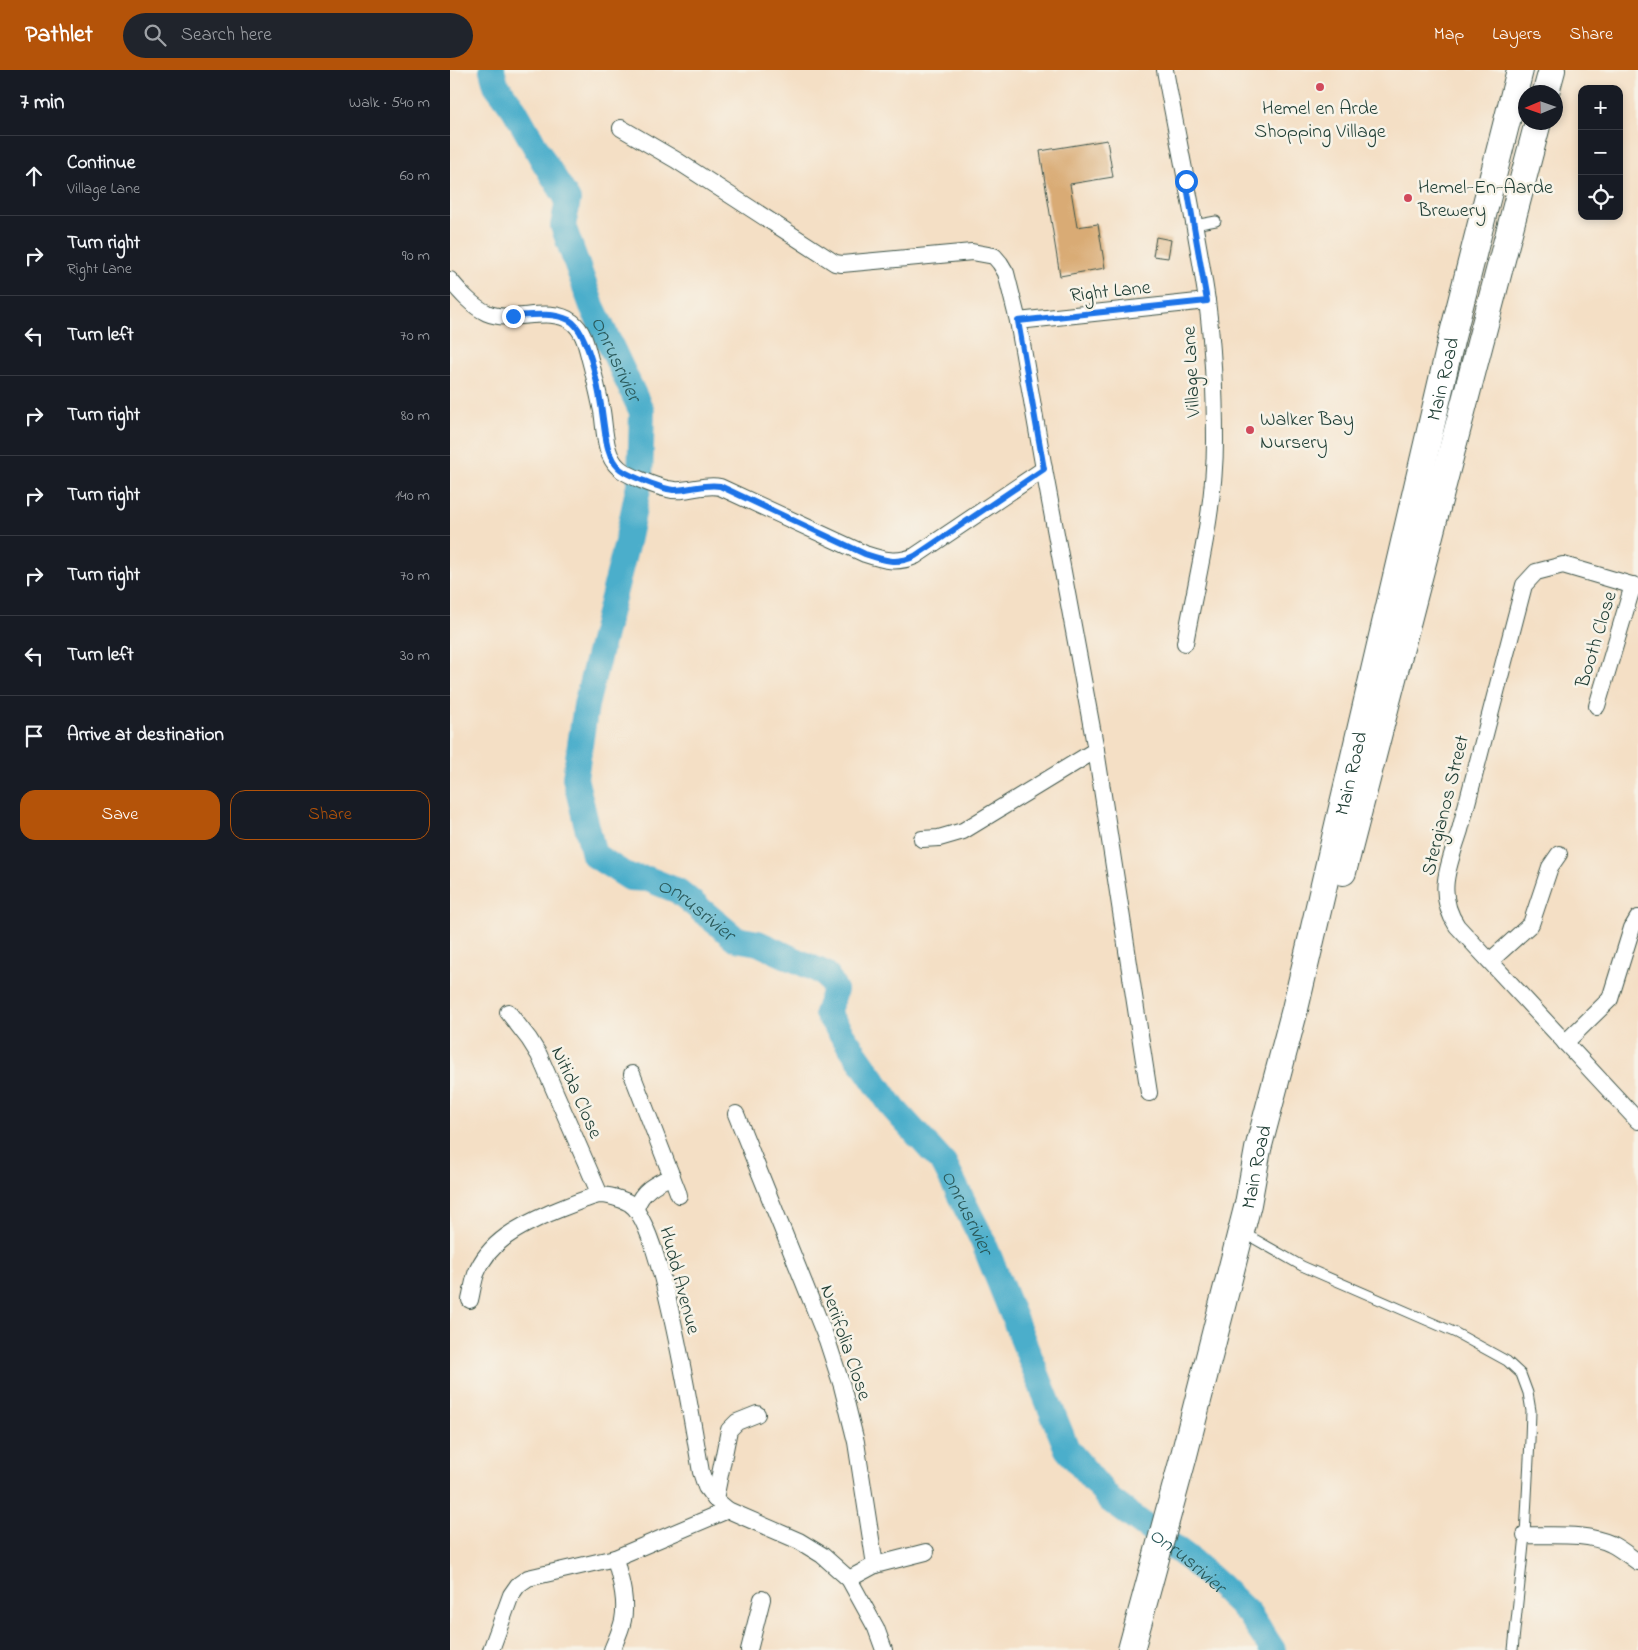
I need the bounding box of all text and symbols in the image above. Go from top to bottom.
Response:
search box [123,13,473,58]
text: Pathlet [25,18,93,53]
icon: search [141,21,169,49]
text: Search here [181,22,272,49]
text: Map [1434,22,1464,48]
text: Layers [1492,22,1542,48]
text: Share [1570,22,1613,48]
marker: Hemel en Arde Shopping Village [1314,81,1326,93]
north arrow [1518,85,1563,130]
map controls [1578,85,1623,220]
button: + [1578,85,1623,130]
text: 7 min [20,88,64,118]
text: Walk · 540 m [349,91,430,115]
place label: Hemel en Arde Shopping Village [1254,95,1386,148]
button: − [1578,130,1623,175]
text: Continue [67,150,135,177]
icon: ahead [20,162,48,190]
text: 60 m [400,164,430,188]
route start [1175,170,1198,193]
place label: Hemel-En-Aarde Brewery [1417,174,1553,226]
button: locate [1578,175,1623,220]
text: Village Lane [67,177,140,201]
marker: Hemel-En-Aarde Brewery [1402,192,1414,204]
text: Turn right [67,230,140,257]
icon: right [20,242,48,270]
text: 90 m [402,244,430,268]
text: Right Lane [67,257,132,281]
street label: Right Lane [1068,274,1152,312]
route end [502,305,525,328]
water label: Onrusrivier [582,312,649,409]
icon: left [20,322,48,350]
text: Turn left [67,322,134,349]
text: 70 m [400,324,430,348]
street label: Village Lane [1176,325,1210,419]
street label: Main Road [1421,335,1468,424]
icon: right [20,402,48,430]
text: Turn right [67,402,140,429]
text: 80 m [401,404,430,428]
place label: Walker Bay Nursery [1260,406,1354,458]
marker: Walker Bay Nursery [1244,424,1256,436]
icon: right [20,482,48,510]
text: Turn right [67,482,140,509]
text: 140 m [395,484,430,508]
icon: right [20,562,48,590]
text: Turn right [67,562,140,589]
text: 70 m [400,564,430,588]
street label: Booth Close [1569,588,1626,692]
icon: left [20,642,48,670]
text: Turn left [67,642,134,669]
text: 30 m [400,644,430,668]
icon: arrive [20,722,48,750]
text: Arrive at destination [67,722,224,749]
street label: Main Road [1329,729,1376,818]
street label: Stergianos Street [1415,732,1479,879]
button: Save [20,790,220,840]
button: Share [230,790,430,840]
water label: Onrusrivier [653,871,743,951]
street label: Nitida Close [542,1042,609,1144]
street label: Main Road [1235,1122,1281,1212]
water label: Onrusrivier [932,1165,1001,1262]
street label: Hudd Avenue [650,1224,707,1338]
street label: Neriifolia Close [811,1281,878,1404]
water label: Onrusrivier [1142,1521,1234,1603]

